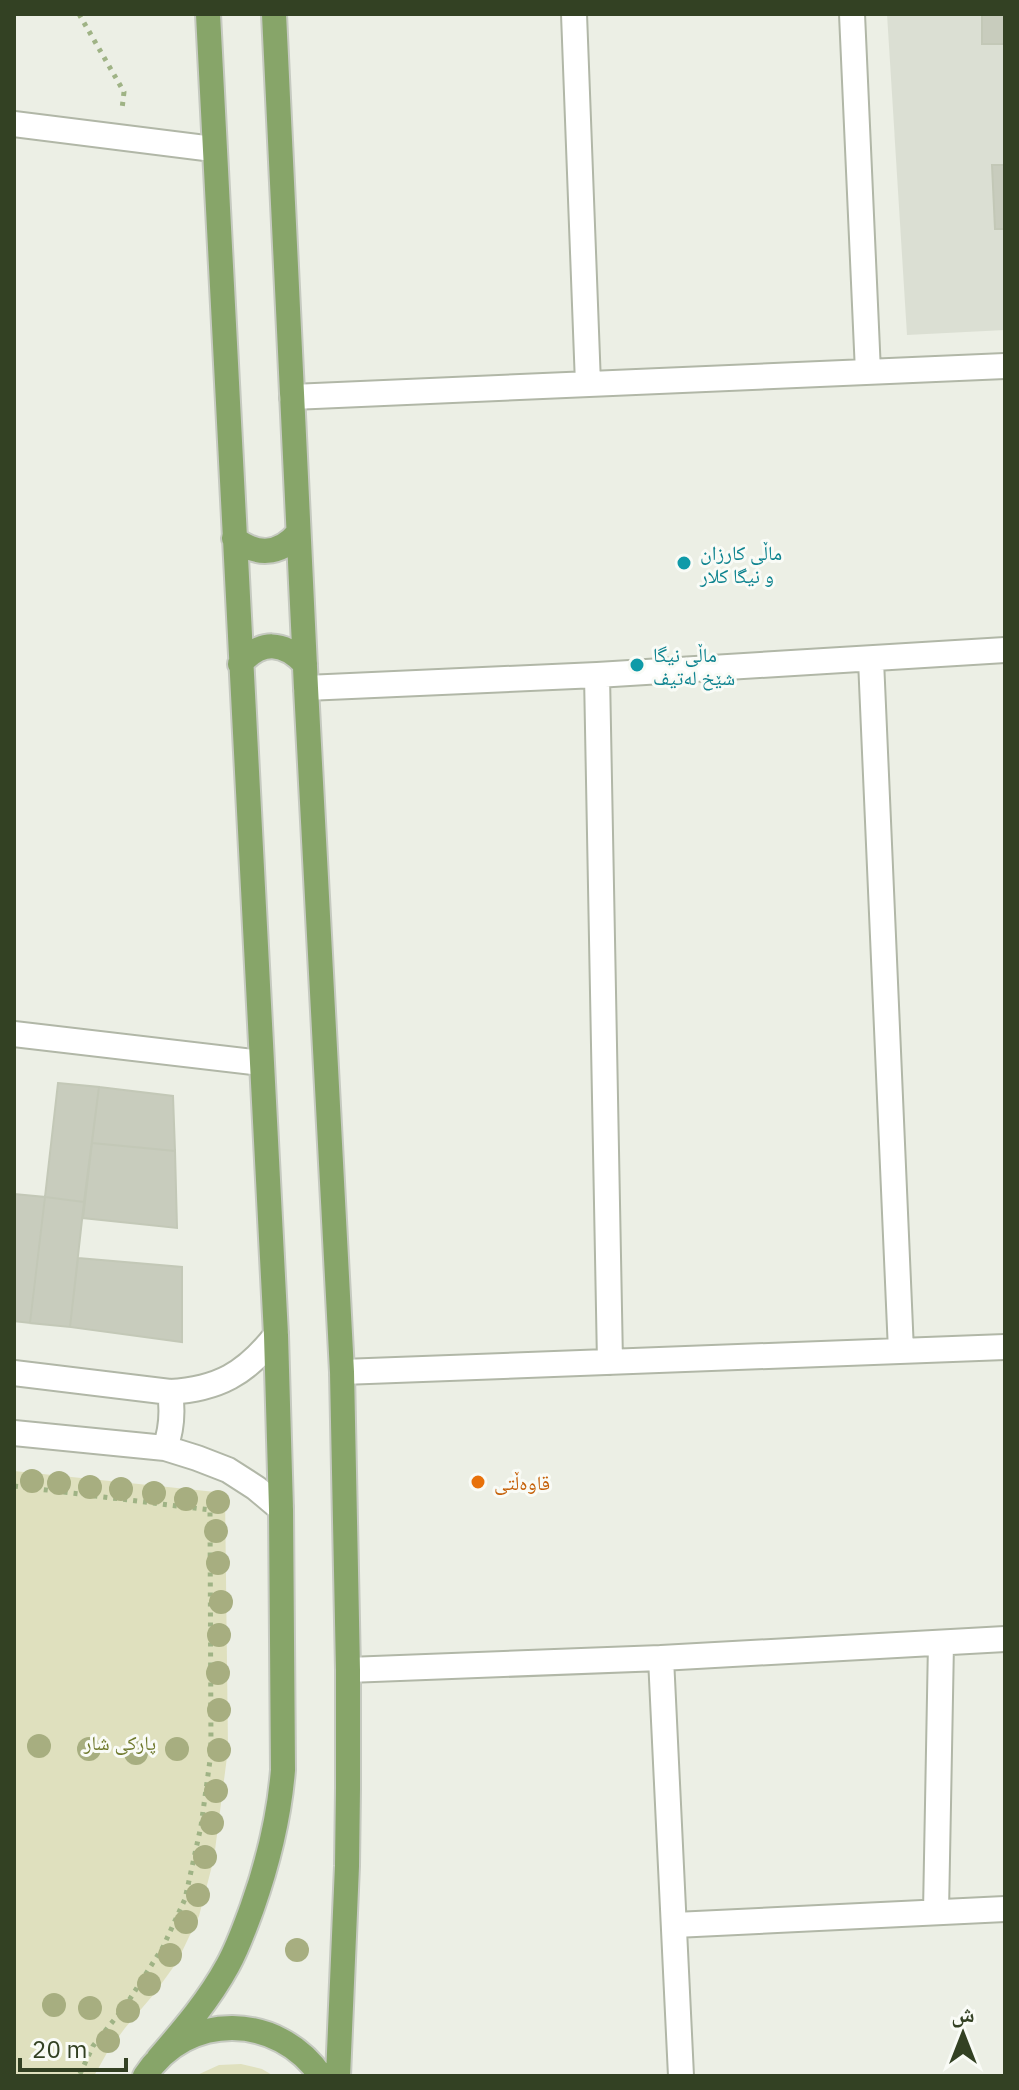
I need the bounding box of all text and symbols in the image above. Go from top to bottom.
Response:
place label: ماڵی کارزان و نیگا کلار [699,539,782,589]
marker: ماڵی کارزان و نیگا کلار [675,554,693,572]
place label: ماڵی نیگا شێخ لەتیف [653,641,735,691]
marker: ماڵی نیگا شێخ لەتیف [628,656,646,674]
place label: قاوەڵتی [494,1469,550,1496]
marker: قاوەڵتی [469,1473,487,1491]
park label: پارکی شار [83,1729,156,1756]
north arrow [923,1994,1003,2074]
text: ش [951,1999,975,2028]
scale bar [20,2022,126,2072]
text: 20 m [32,2033,87,2065]

